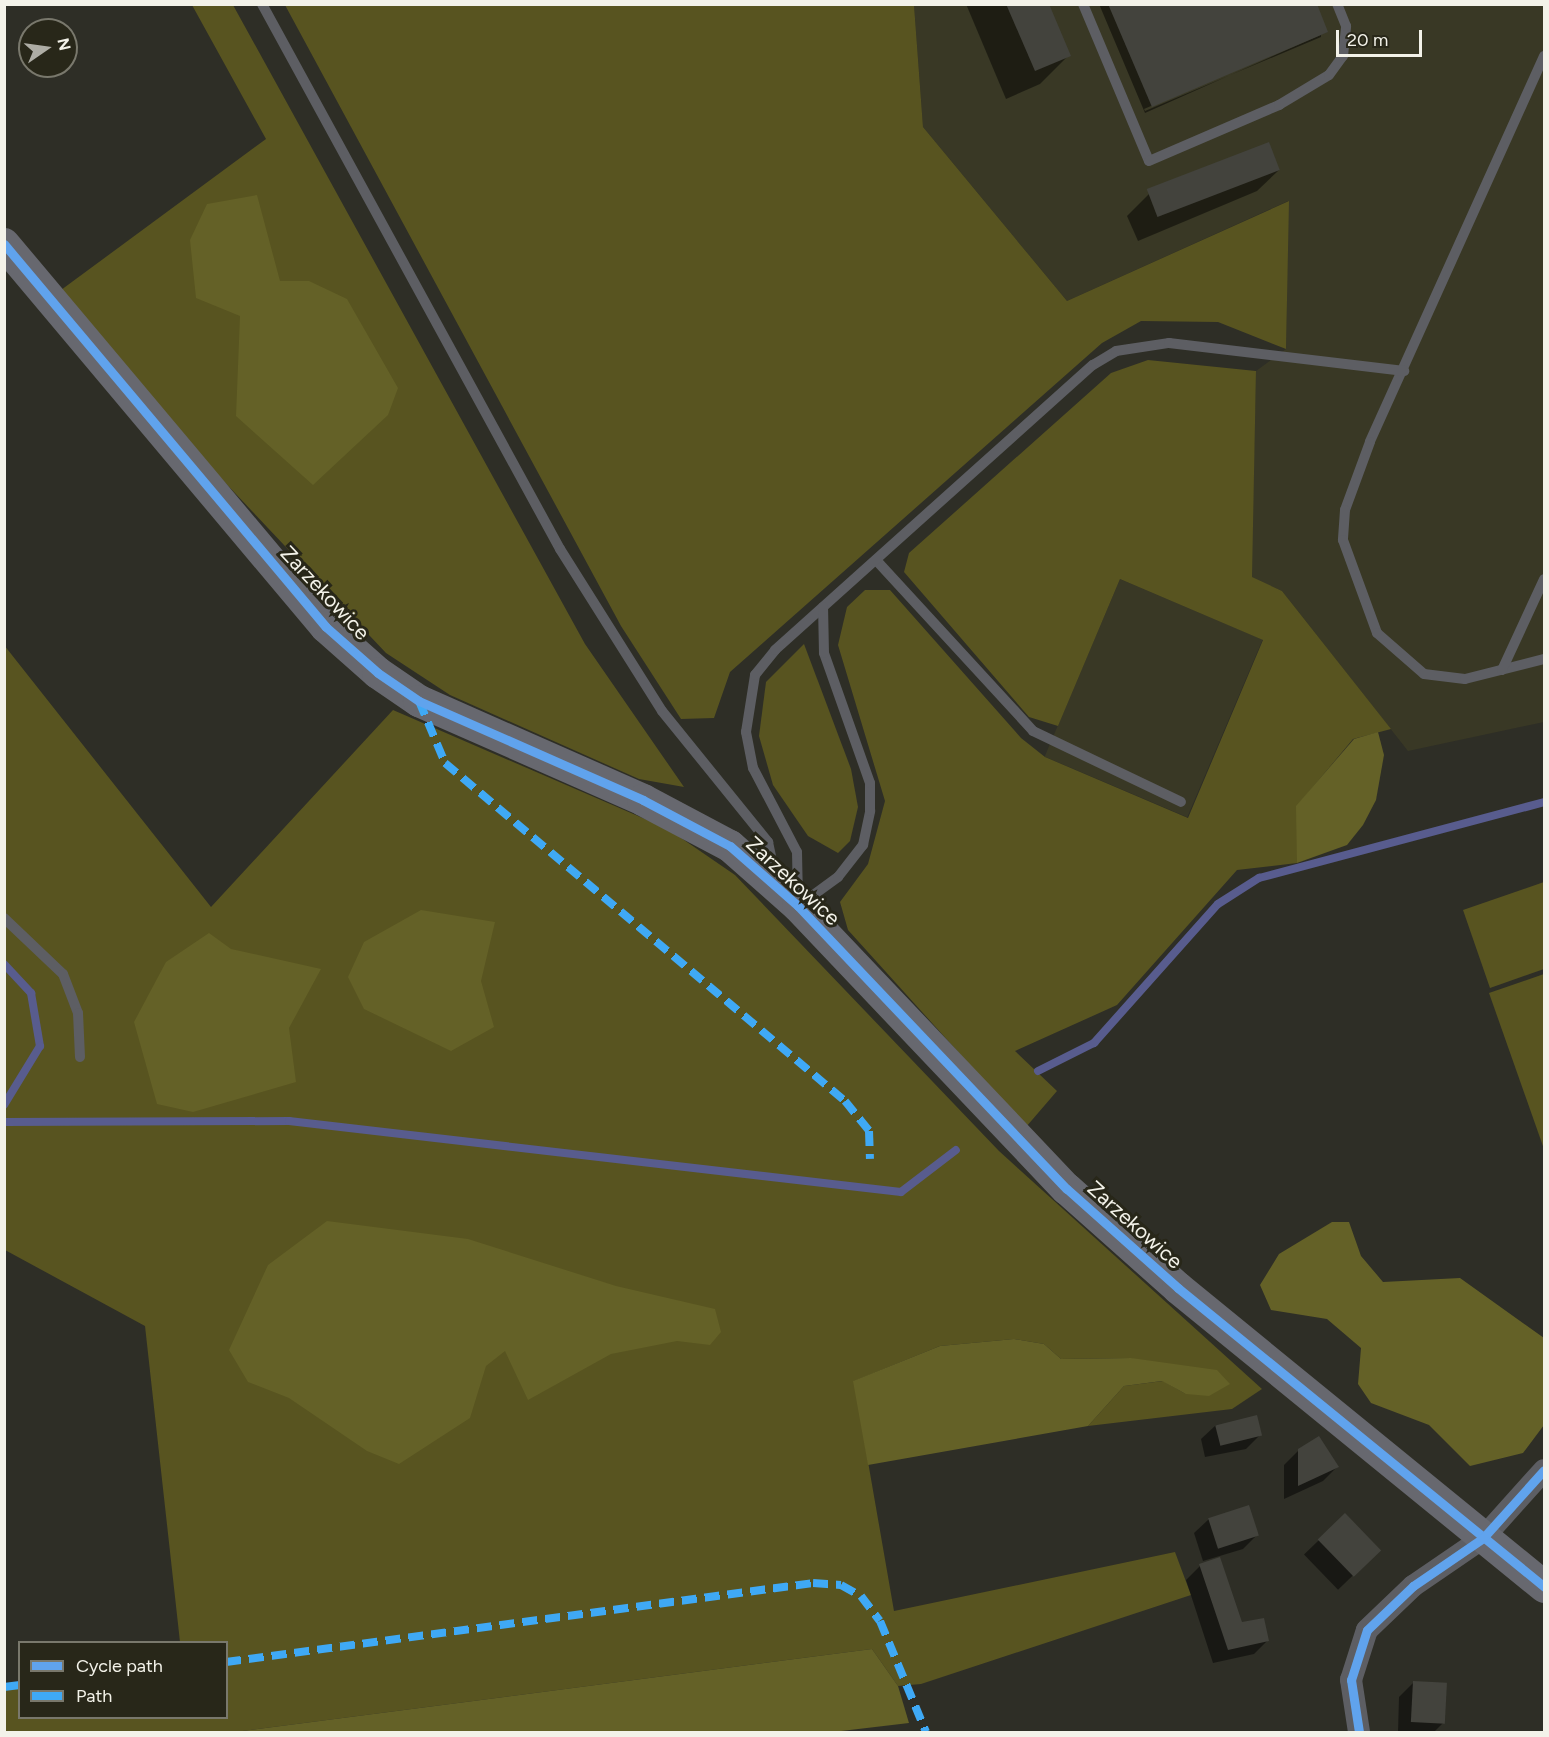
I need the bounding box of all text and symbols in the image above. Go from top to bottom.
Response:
north arrow [18,18,78,78]
scale bar [1339,18,1424,56]
text: 20 m [1347,29,1388,51]
text: N [53,36,75,52]
street label: Zarzekowice [275,541,375,645]
street label: Zarzekowice [741,831,845,931]
street label: Zarzekowice [1082,1176,1188,1274]
legend [18,1641,228,1719]
text: Cycle path [76,1655,163,1677]
text: Path [76,1685,112,1707]

